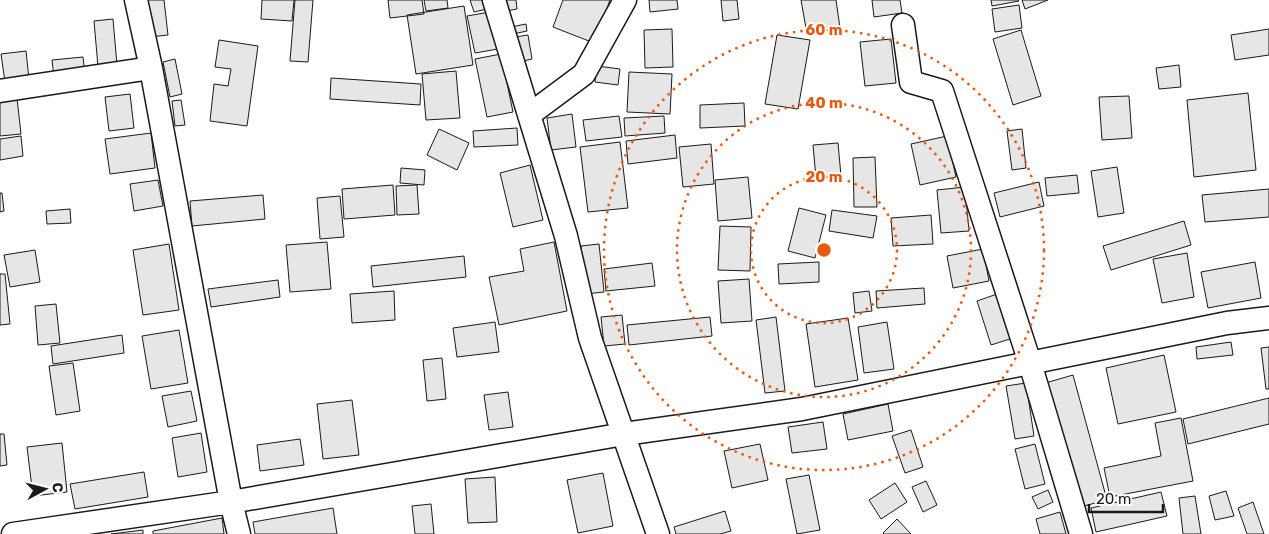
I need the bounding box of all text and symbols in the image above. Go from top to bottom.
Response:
text: 60 m [806,21,842,39]
text: 40 m [805,94,843,112]
text: 20 m [806,168,842,186]
centre of rings [815,241,833,259]
north arrow [20,464,70,514]
text: С [48,482,66,494]
scale bar [1089,482,1163,514]
text: 20 m [1096,490,1131,508]

